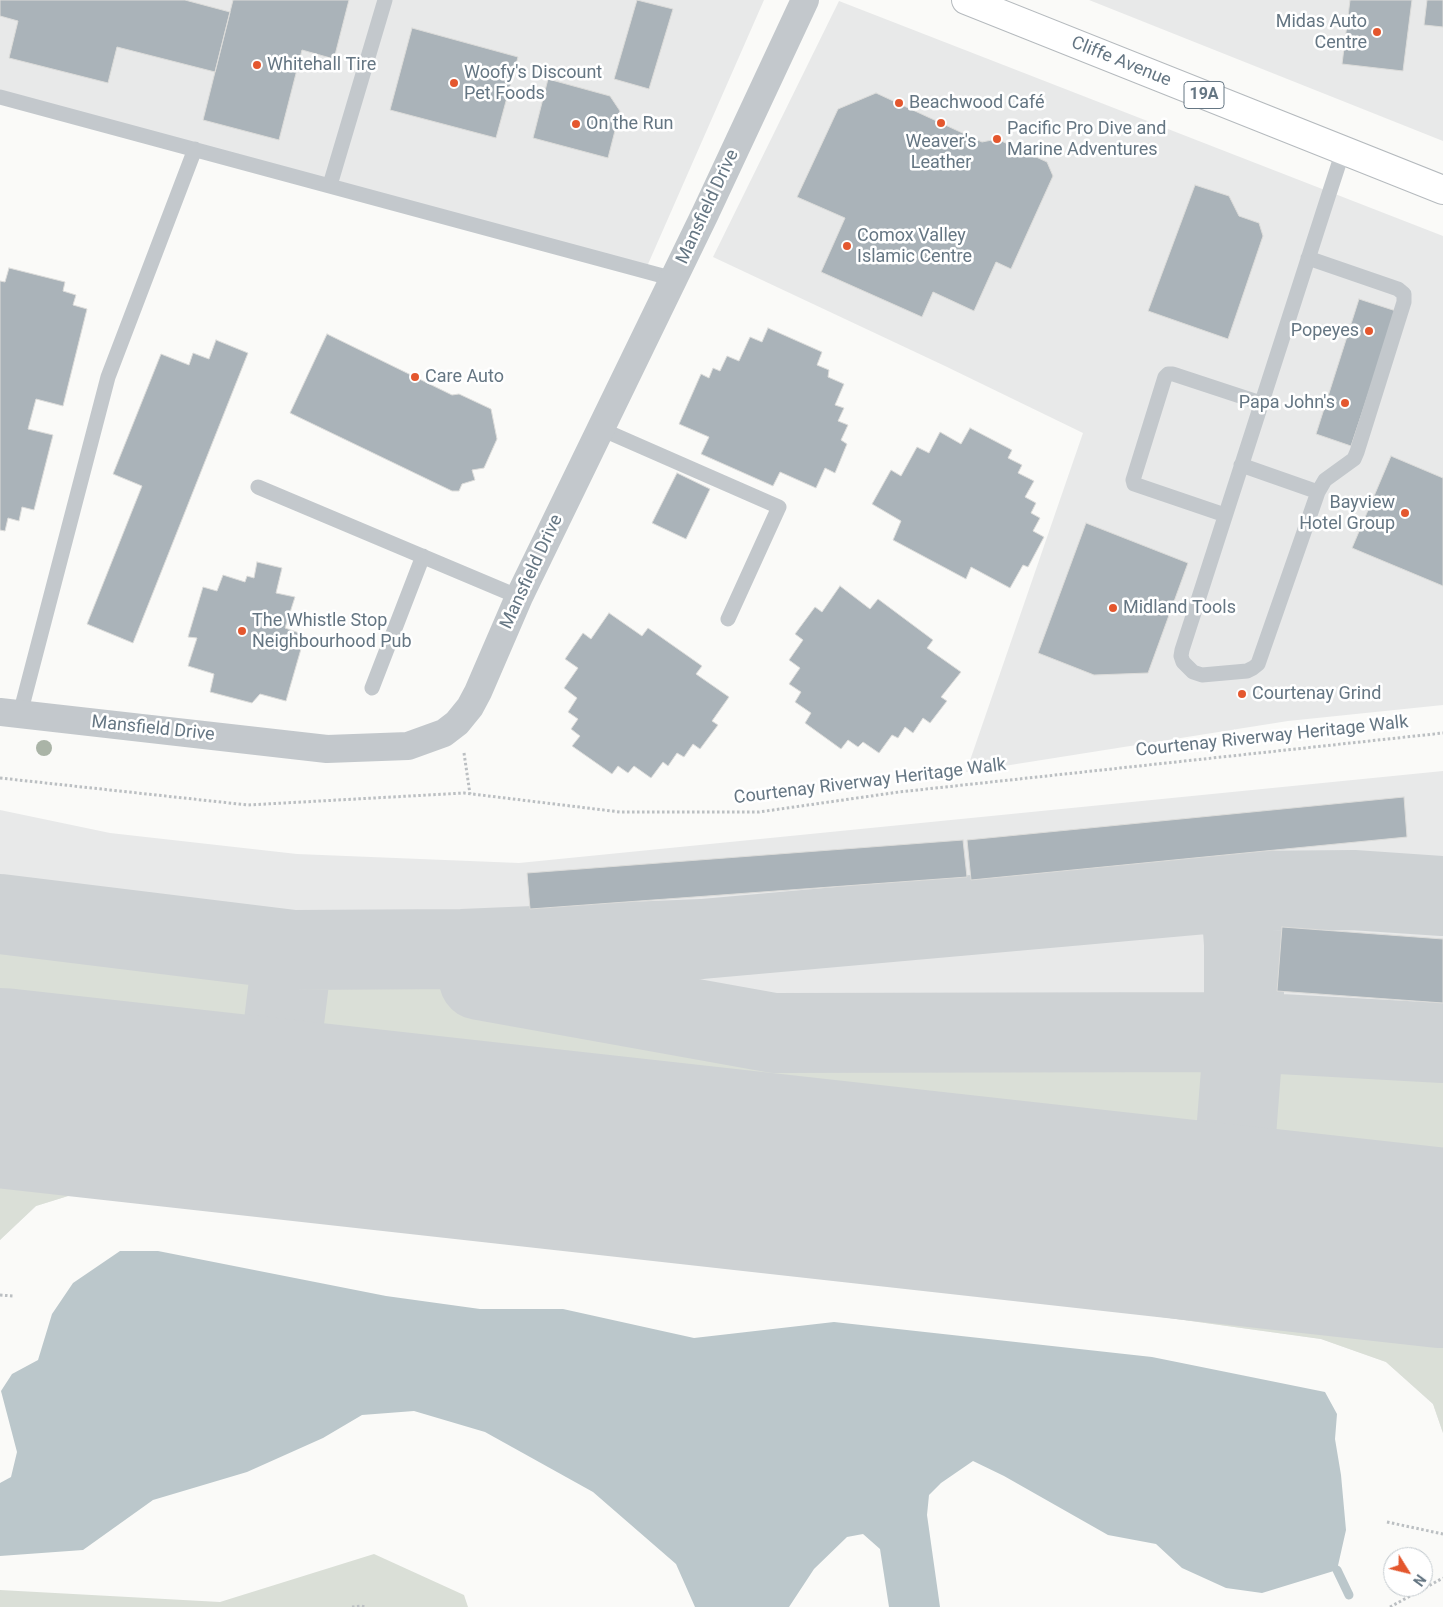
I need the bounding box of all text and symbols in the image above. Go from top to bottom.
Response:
place label: Midas Auto Centre [1276,11,1367,54]
marker: Midas Auto Centre [1371,26,1383,38]
street label: Cliffe Avenue [1068,32,1174,92]
place label: Whitehall Tire [267,54,376,76]
marker: Whitehall Tire [251,59,263,71]
place label: Woofy's Discount Pet Foods [464,62,602,104]
marker: Woofy's Discount Pet Foods [448,77,460,89]
road number: 19A [1184,82,1224,108]
place label: Beachwood Café [909,92,1045,114]
marker: Beachwood Café [893,97,905,109]
place label: On the Run [586,113,674,135]
marker: Weaver's Leather [935,117,947,129]
marker: On the Run [570,118,582,130]
place label: Pacific Pro Dive and Marine Adventures [1007,118,1166,160]
place label: Weaver's Leather [905,131,977,173]
marker: Pacific Pro Dive and Marine Adventures [991,133,1003,145]
street label: Mansfield Drive [672,146,744,268]
place label: Comox Valley Islamic Centre [857,225,972,268]
marker: Comox Valley Islamic Centre [841,240,853,252]
place label: Popeyes [1291,320,1359,342]
marker: Popeyes [1363,325,1375,337]
place label: Care Auto [425,366,504,388]
marker: Care Auto [409,371,421,383]
place label: Papa John's [1239,392,1335,414]
marker: Papa John's [1339,397,1351,409]
place label: Bayview Hotel Group [1299,492,1395,534]
marker: Bayview Hotel Group [1399,507,1411,519]
street label: Mansfield Drive [496,511,568,633]
place label: Midland Tools [1123,597,1236,619]
marker: Midland Tools [1107,602,1119,614]
place label: The Whistle Stop Neighbourhood Pub [252,610,412,652]
marker: The Whistle Stop Neighbourhood Pub [236,625,248,637]
place label: Courtenay Grind [1252,683,1381,705]
marker: Courtenay Grind [1236,688,1248,700]
street label: Mansfield Drive [90,712,216,746]
street label: Courtenay Riverway Heritage Walk [1135,712,1409,762]
street label: Courtenay Riverway Heritage Walk [733,755,1007,809]
north arrow [1383,1547,1433,1597]
text: N [1410,1572,1429,1589]

